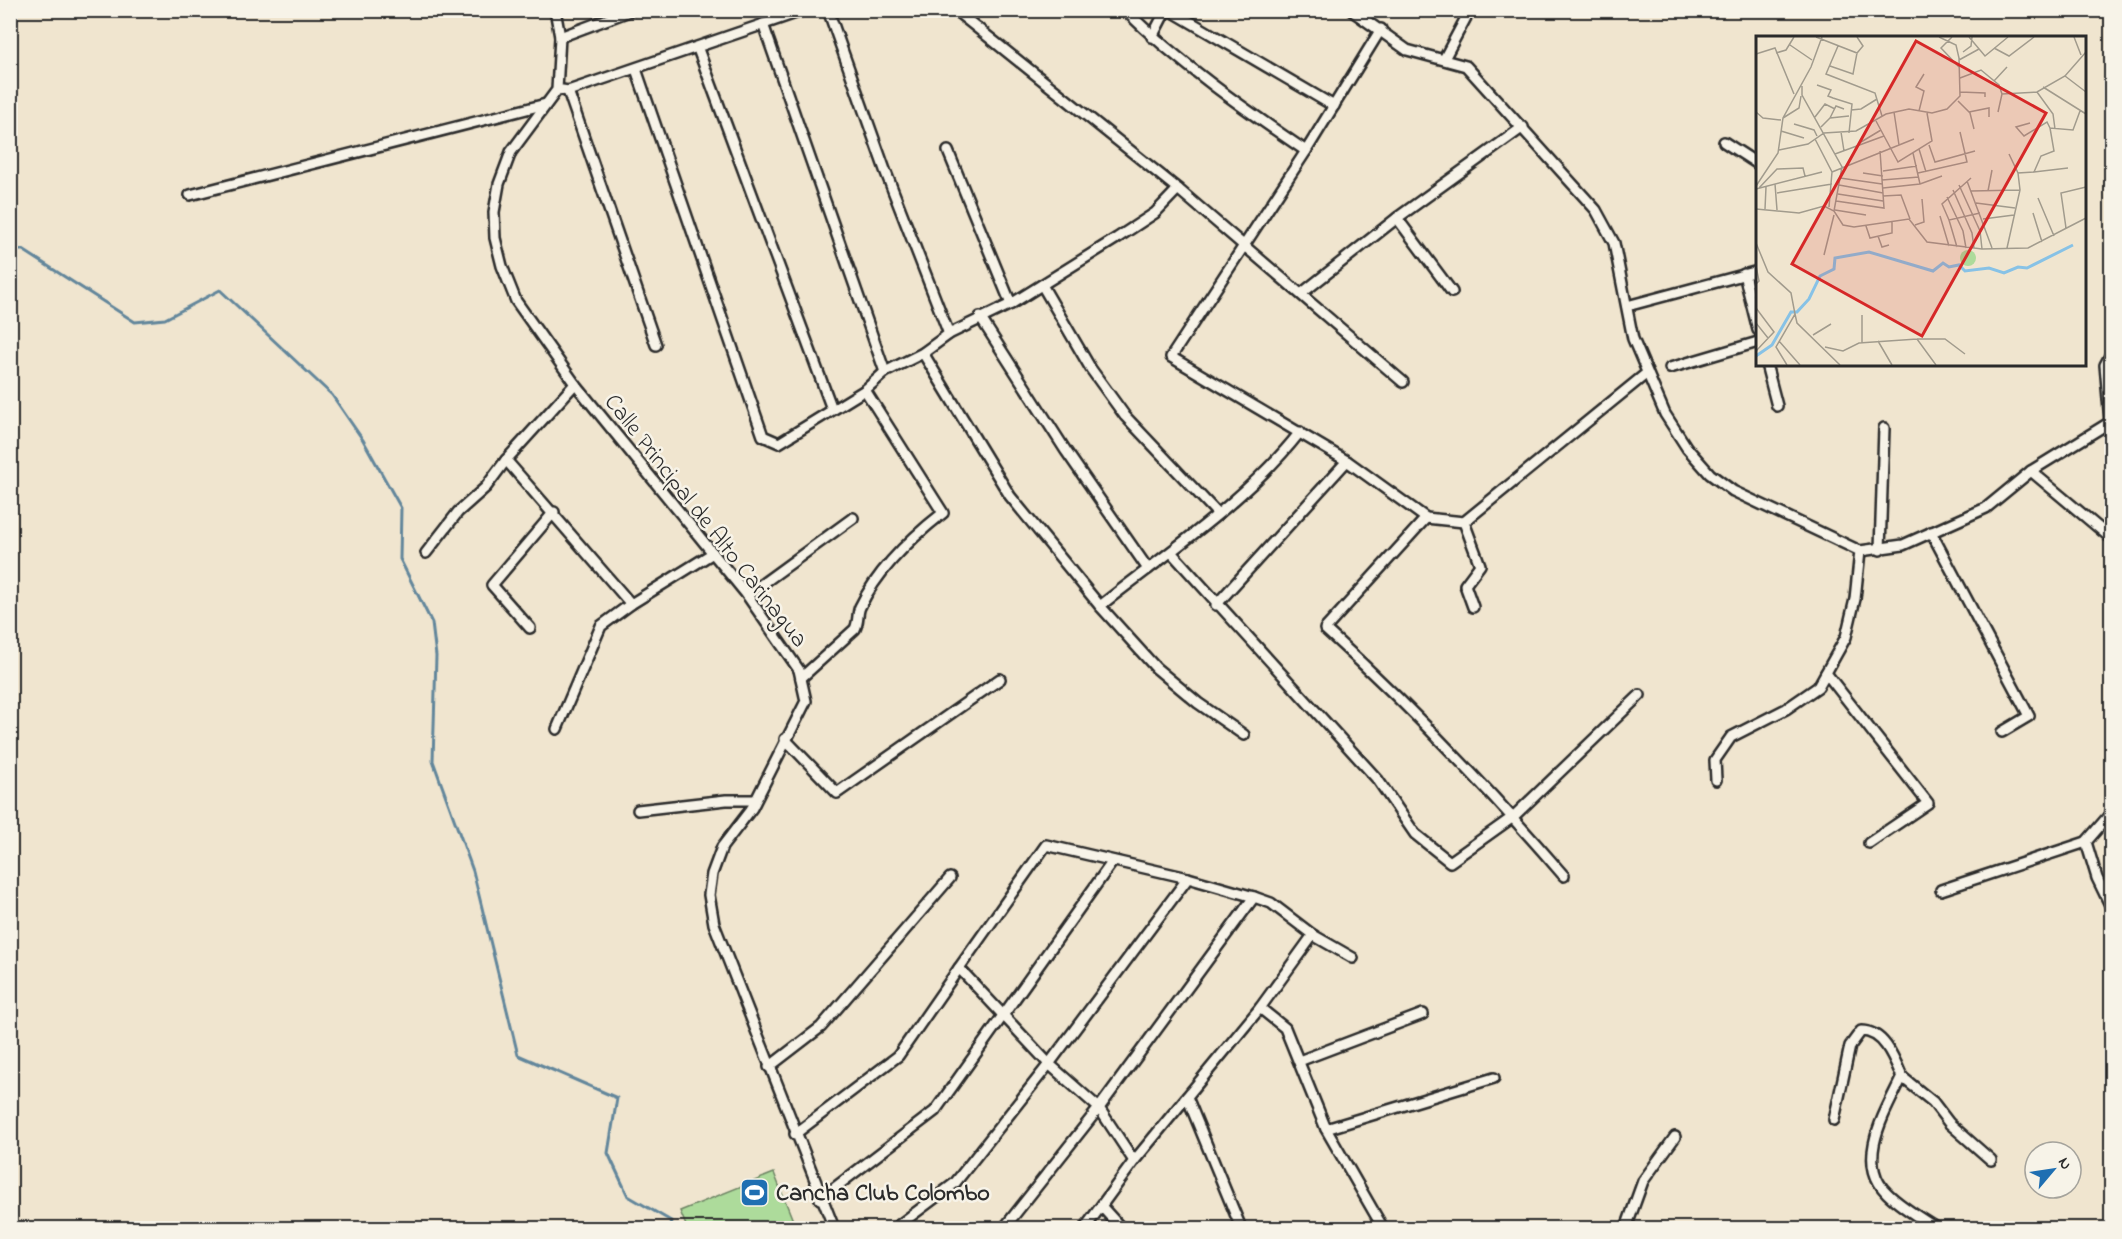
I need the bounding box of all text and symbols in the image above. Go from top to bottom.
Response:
inset map [1756,36,2086,366]
street label: Calle Principal de Alto Carinagua [595,387,815,656]
north arrow [2023,1140,2083,1200]
text: N [2051,1153,2078,1174]
sports icon: Cancha Club Colombo [739,1176,771,1208]
place label: Cancha Club Colombo [776,1177,990,1212]

